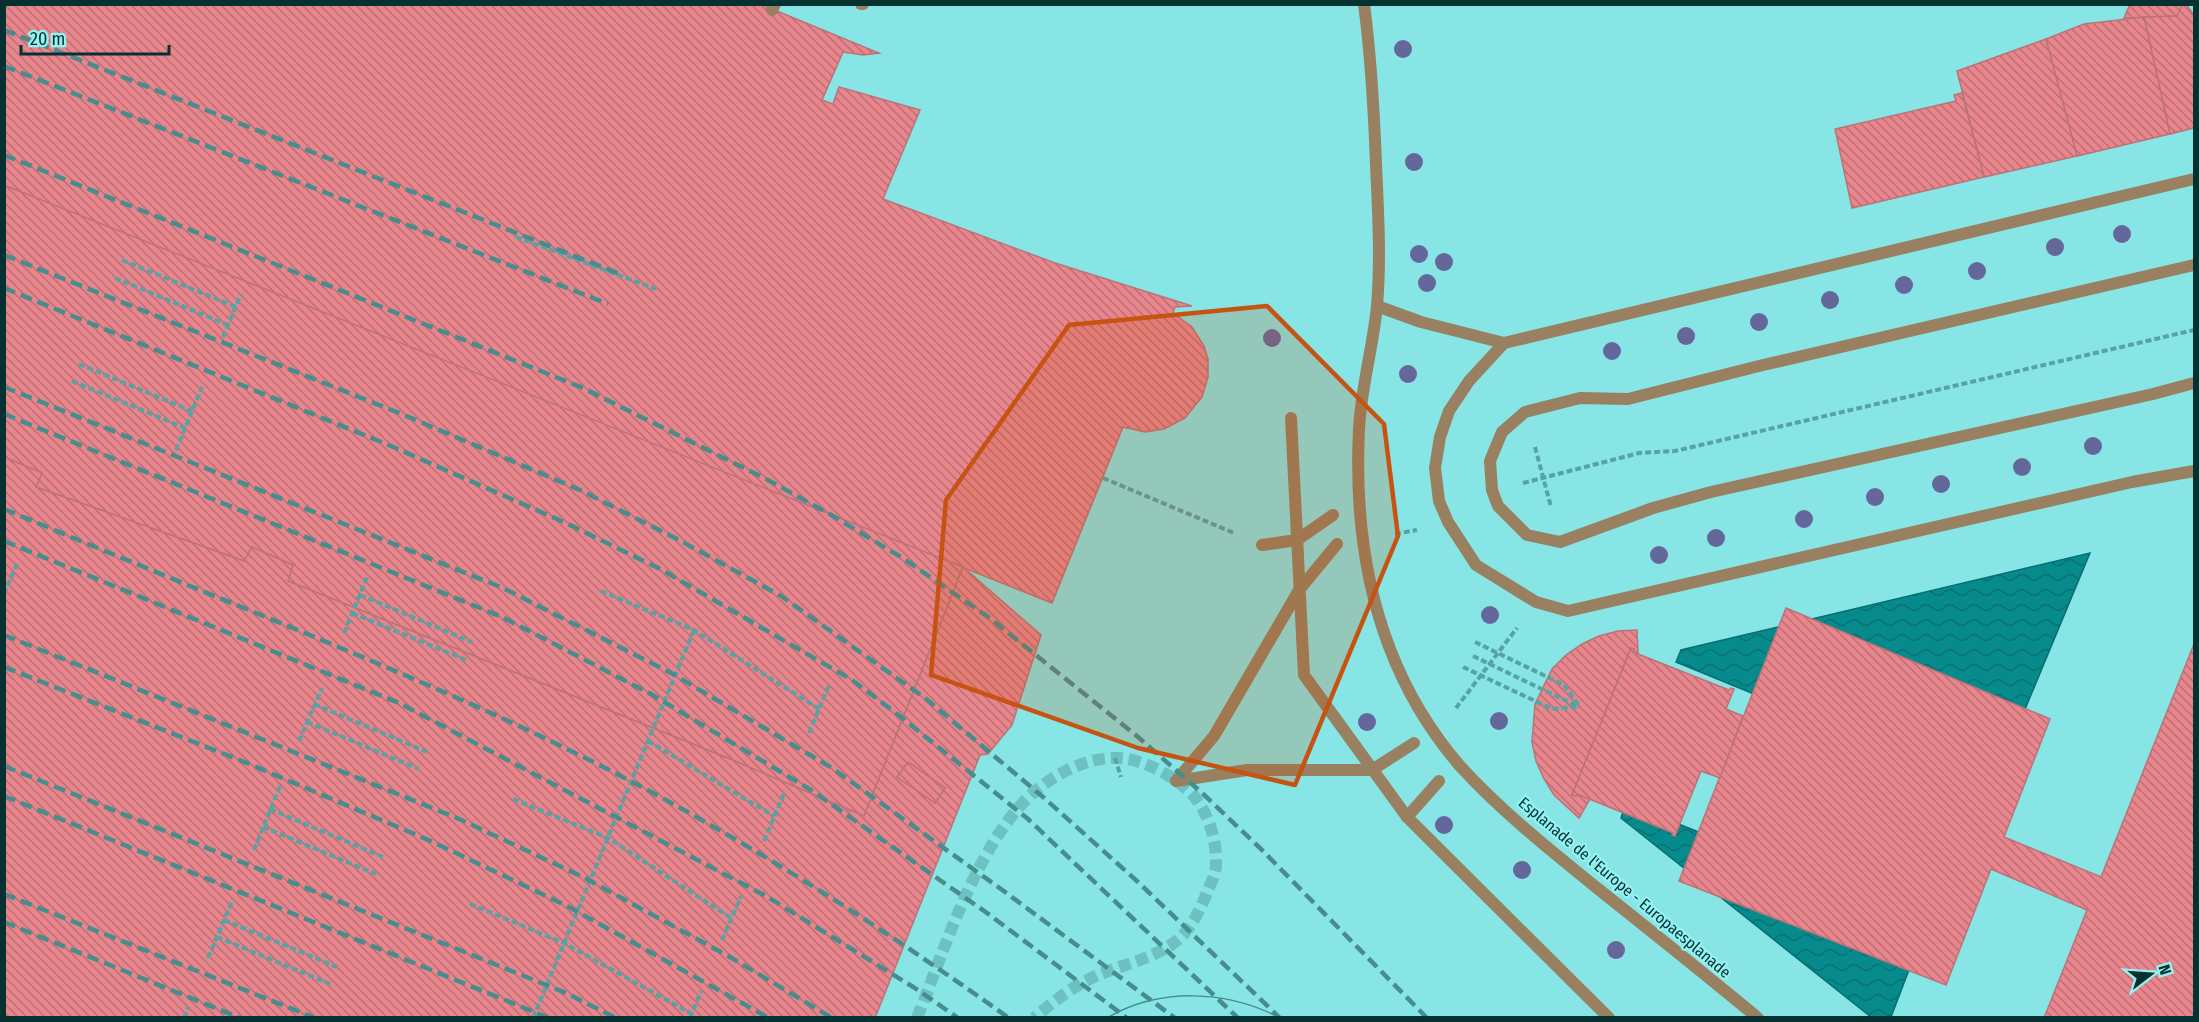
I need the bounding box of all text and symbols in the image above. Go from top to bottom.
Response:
scale bar [21,18,170,56]
text: 20 m [30,28,65,50]
street label: Esplanade de l'Europe - Europaesplanade [1515,793,1735,982]
north arrow [2121,944,2181,1004]
text: N [2154,962,2175,977]

